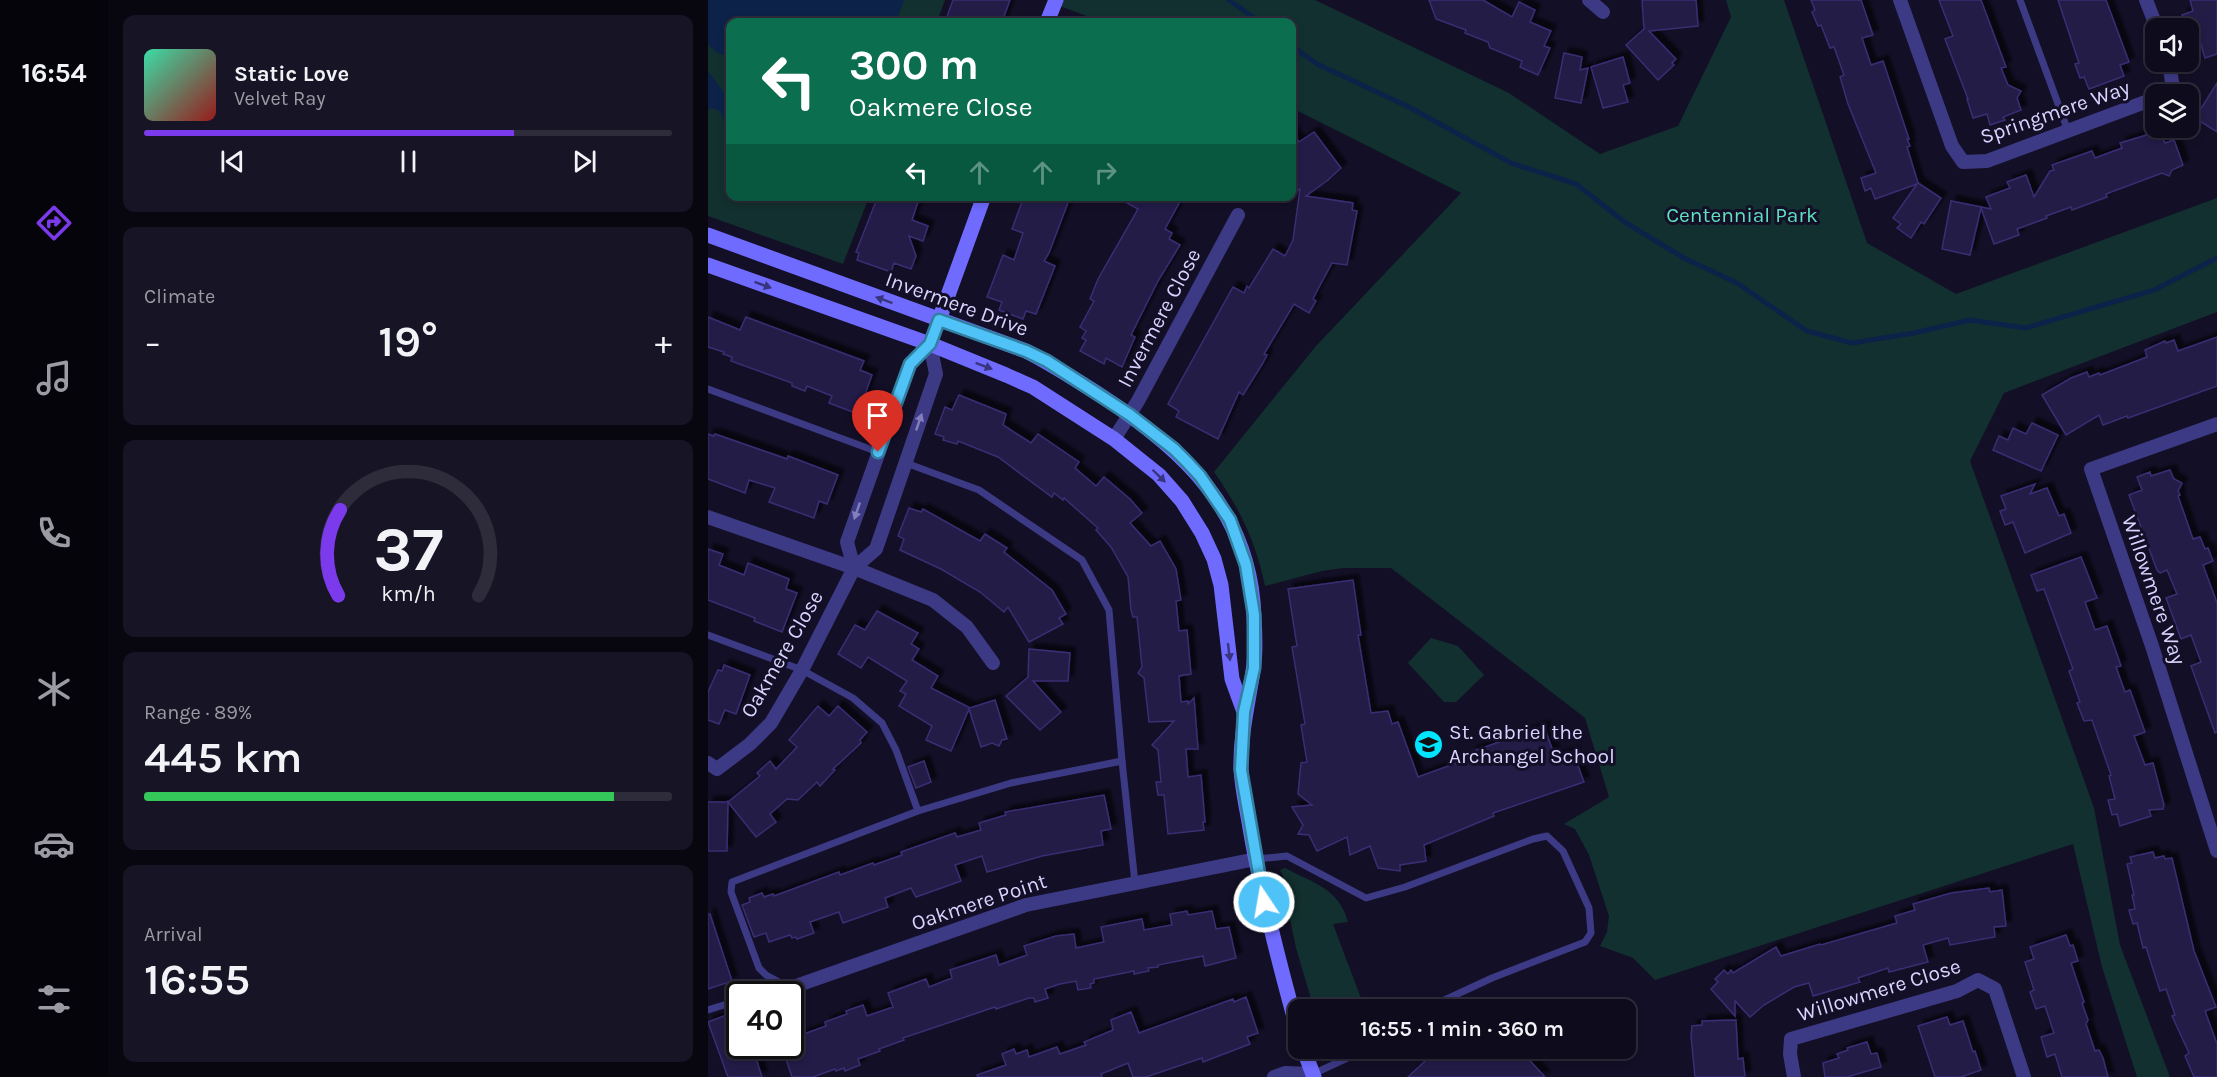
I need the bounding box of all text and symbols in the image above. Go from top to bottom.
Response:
map controls [2145,18,2199,138]
button: sound [2145,18,2199,72]
text: 300 m [849,40,979,90]
icon: left [750,42,828,120]
text: 16:54 [21,57,87,89]
text: Static Love [234,61,349,87]
street label: Springmere Way [1977,75,2133,149]
button: layers [2145,84,2199,138]
text: Velvet Ray [234,87,326,110]
text: Oakmere Close [849,91,1033,123]
icon: previous [216,145,249,178]
icon: pause [392,145,425,178]
icon: next [568,145,601,178]
icon: left [900,156,933,189]
icon: ahead [963,156,996,189]
icon: ahead [1026,156,1059,189]
icon: right [1089,156,1122,189]
icon: directions [33,202,75,244]
park label: Centennial Park [1666,203,1818,227]
street label: Invermere Close [1112,245,1206,391]
street label: Invermere Drive [882,267,1032,341]
one-way arrow [754,281,772,291]
text: Climate [144,285,215,308]
one-way arrow [875,295,893,305]
text: 19° [378,315,438,367]
text: − [144,323,161,361]
text: + [655,323,672,361]
icon: music [33,357,75,399]
one-way arrow [975,362,993,371]
pin [852,390,903,452]
icon: arrive [861,399,894,432]
one-way arrow [915,413,925,431]
one-way arrow [1151,469,1166,483]
one-way arrow [852,502,862,520]
icon: phone [33,512,75,554]
street label: Willowmere Way [2117,512,2191,668]
text: 37 [373,513,443,586]
text: km/h [381,581,435,606]
street label: Oakmere Close [736,586,828,722]
one-way arrow [1224,643,1234,662]
icon: climate [33,668,75,710]
text: Range · 89% [144,701,252,724]
place label: St. Gabriel the Archangel School [1449,720,1615,768]
school or university icon: St. Gabriel the Archangel School [1412,728,1444,760]
text: 445 km [144,731,303,783]
icon: car [33,823,75,865]
street label: Oakmere Point [908,869,1050,935]
position arrow [1232,870,1296,934]
text: Arrival [144,923,203,946]
text: 16:55 [144,953,250,1005]
street label: Willowmere Close [1795,954,1963,1026]
icon: filters [33,978,75,1020]
speed limit sign: 40 [726,981,804,1059]
text: 16:55 · 1 min · 360 m [1360,1016,1564,1042]

